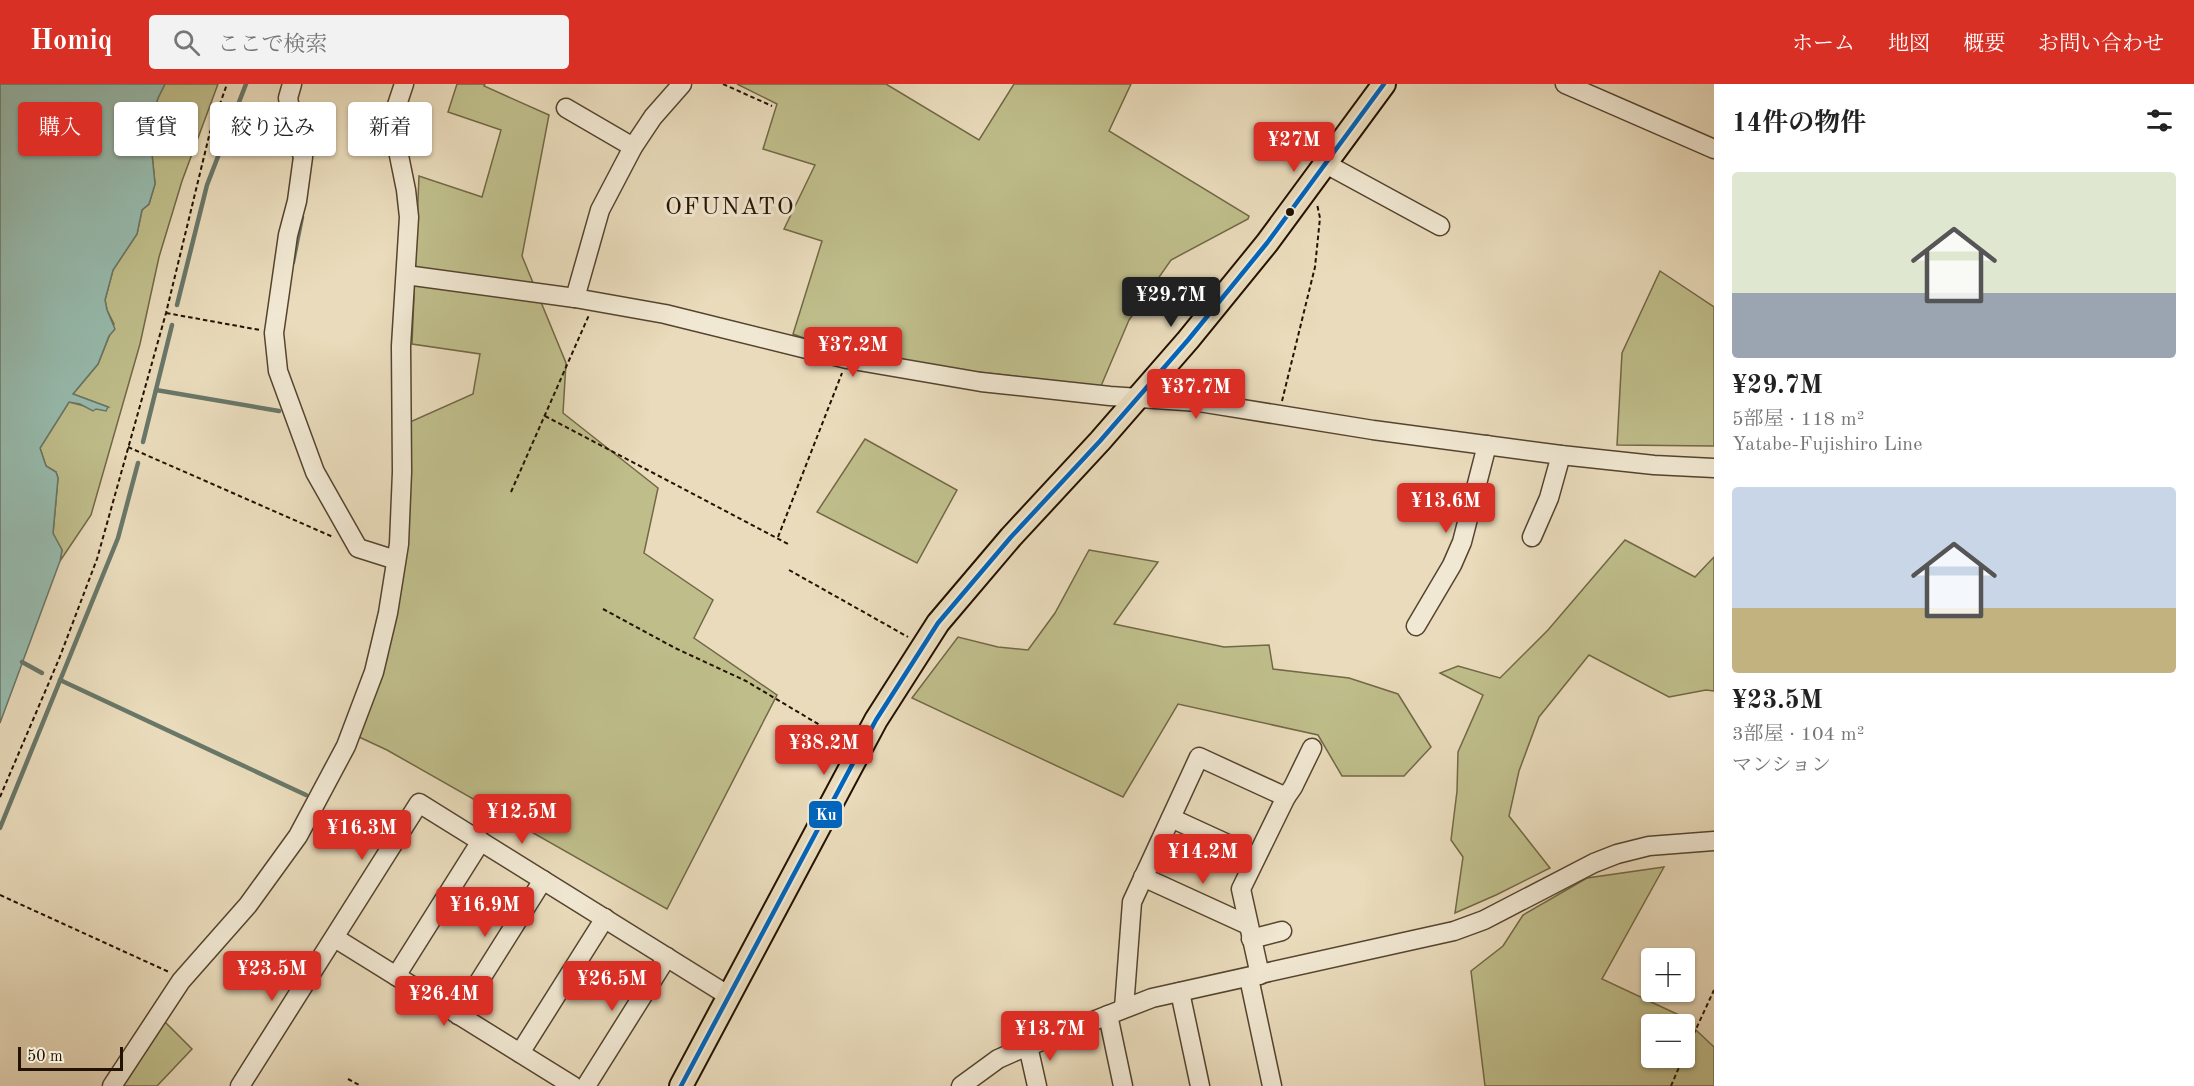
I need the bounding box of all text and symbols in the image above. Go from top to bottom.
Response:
search box [149,15,569,69]
icon: search [170,26,203,59]
text: Homiq [30,28,113,56]
text: ここで検索 [218,34,328,56]
text: ホーム [1792,34,1855,55]
text: 地図 [1888,34,1930,55]
text: 概要 [1963,34,2005,55]
text: お問い合わせ [2038,34,2164,55]
chip: 購入 [18,102,102,156]
chip: 賃貸 [114,102,198,156]
chip: 絞り込み [210,102,336,156]
chip: 新着 [348,102,432,156]
icon: filters [2143,104,2176,137]
text: 14件の物件 [1732,111,1866,137]
pin: ¥27M [1258,122,1330,173]
text: ¥27M [1268,131,1320,151]
district label: OFUNATO [665,196,795,220]
unlabelled marker [1284,206,1296,218]
icon: home [1900,211,2008,319]
pin: ¥29.7M [1122,277,1220,328]
text: ¥29.7M [1136,286,1206,306]
pin: ¥37.2M [804,327,902,378]
text: ¥37.2M [818,336,888,356]
pin: ¥37.7M [1147,369,1245,420]
text: ¥29.7M [1732,373,1823,399]
text: ¥37.7M [1161,378,1231,398]
text: 5部屋 · 118 m² [1732,410,1864,430]
text: Yatabe-Fujishiro Line [1732,435,1922,455]
pin: ¥13.6M [1397,483,1495,534]
text: ¥13.6M [1411,492,1481,512]
icon: home [1900,526,2008,634]
text: ¥23.5M [1732,688,1823,714]
pin: ¥38.2M [775,725,873,776]
text: 3部屋 · 104 m² [1732,725,1864,745]
text: ¥38.2M [789,734,859,754]
text: マンション [1732,756,1831,776]
pin: ¥12.5M [473,794,571,845]
line badge: Ku [808,800,843,829]
text: ¥12.5M [487,803,557,823]
text: Ku [815,808,837,824]
pin: ¥16.3M [313,810,411,861]
text: ¥16.3M [327,819,397,839]
pin: ¥14.2M [1154,834,1252,885]
text: ¥14.2M [1168,843,1238,863]
pin: ¥16.9M [436,887,534,938]
text: ¥16.9M [450,896,520,916]
map controls [1641,948,1695,1068]
button: + [1641,948,1695,1002]
pin: ¥23.5M [223,951,321,1002]
text: ¥23.5M [237,960,307,980]
pin: ¥26.5M [563,961,661,1012]
text: ¥26.5M [577,970,647,990]
pin: ¥26.4M [395,976,493,1027]
text: ¥26.4M [409,985,479,1005]
pin: ¥13.7M [1001,1011,1099,1062]
button: − [1641,1014,1695,1068]
text: ¥13.7M [1015,1020,1085,1040]
scale bar [18,1044,123,1072]
text: 50 m [27,1049,63,1065]

